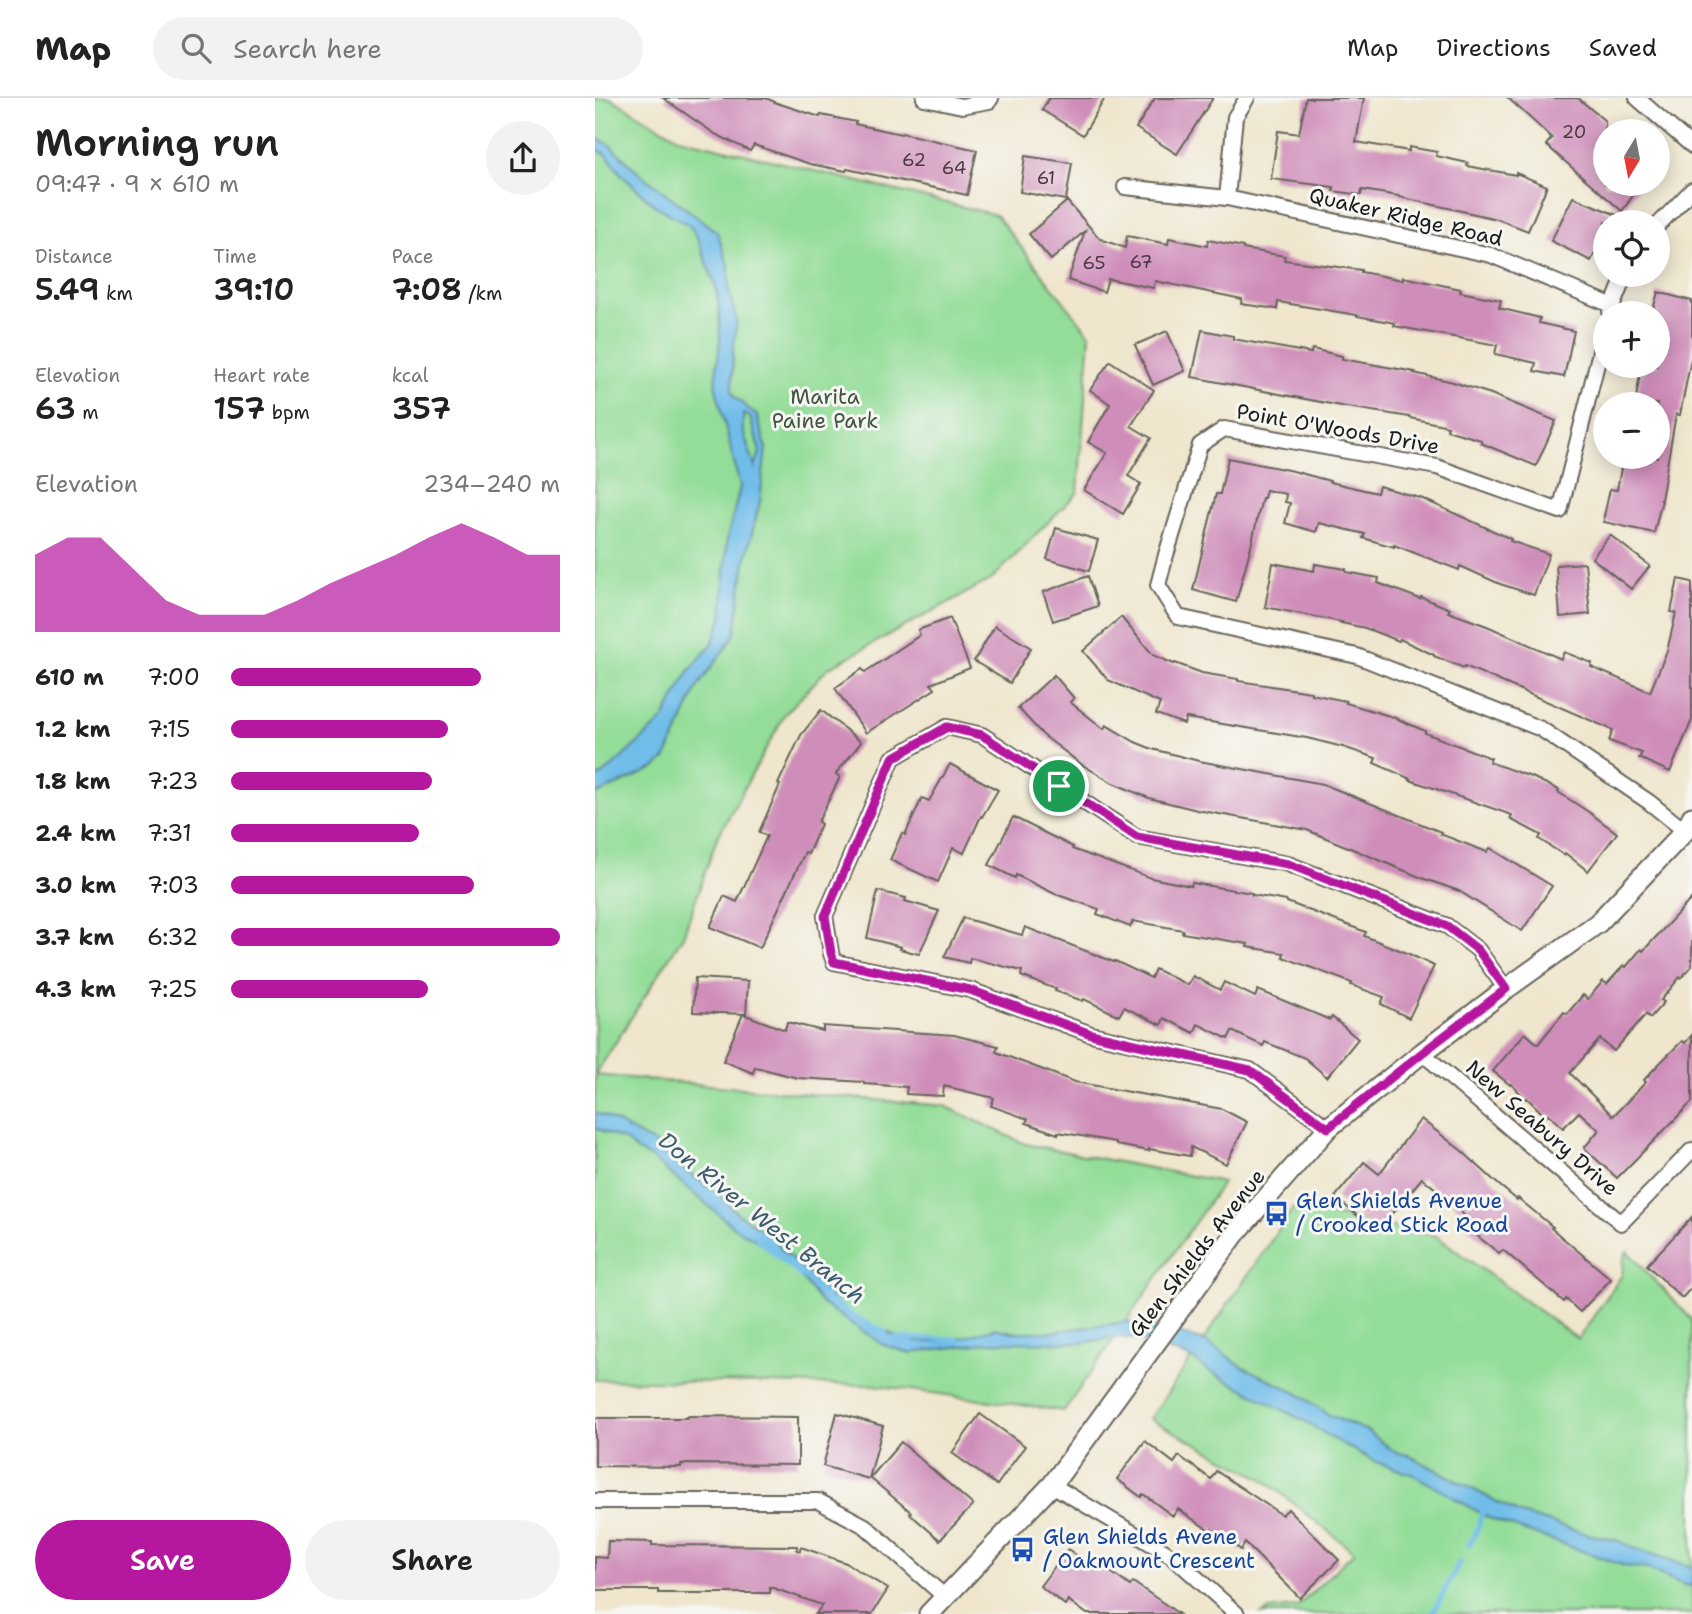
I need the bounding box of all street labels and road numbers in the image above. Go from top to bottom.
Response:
street label: Quaker Ridge Road [1306,181,1506,253]
street label: Point O'Woods Drive [1234,397,1442,461]
street label: New Seabury Drive [1460,1054,1624,1202]
street label: Glen Shields Avenue [1122,1163,1272,1343]

